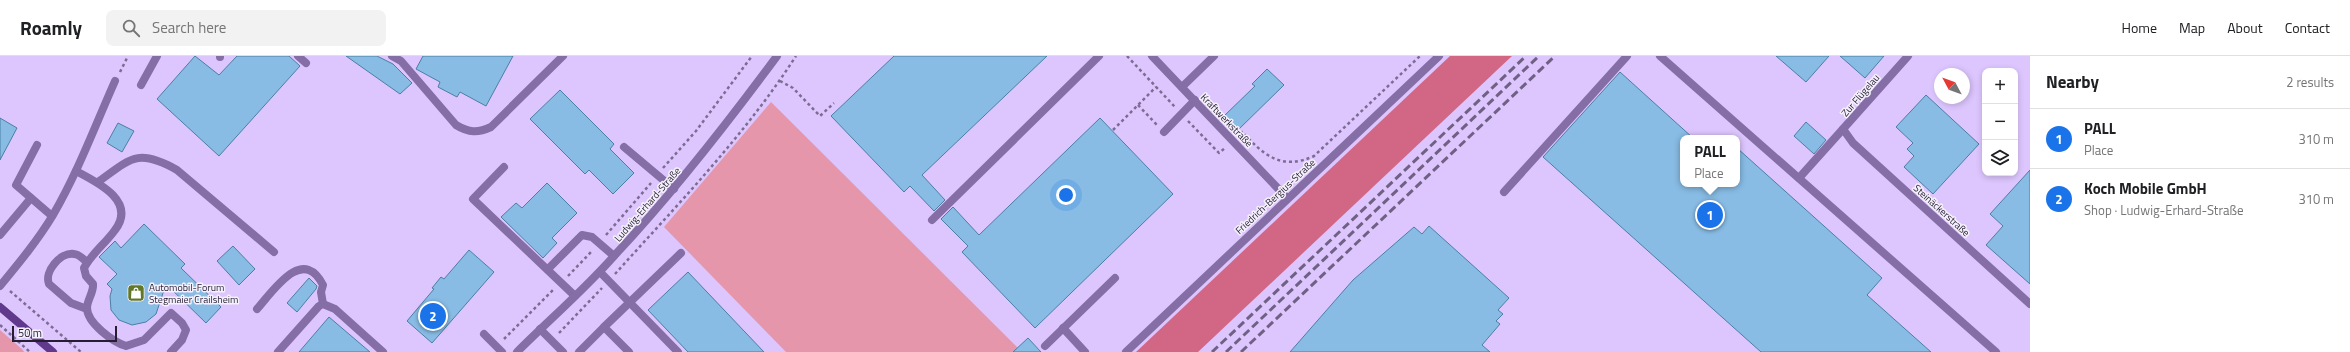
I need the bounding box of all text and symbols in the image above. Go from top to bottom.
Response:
search box [106,10,386,46]
text: Roamly [20,13,82,42]
text: Search here [152,16,226,39]
icon: search [120,17,142,39]
text: Home [2122,17,2157,38]
text: Map [2179,17,2205,38]
text: About [2227,17,2263,38]
text: Contact [2285,17,2330,38]
north arrow [1934,68,1970,104]
map controls [1982,68,2018,176]
button: + [1982,68,2018,104]
text: Nearby [2046,69,2099,95]
street label: Zur Flügelau [1838,71,1883,120]
text: 2 results [2286,72,2334,92]
street label: Kraftwerkstraße [1197,90,1256,150]
button: − [1982,104,2018,140]
text: PALL [2084,117,2116,140]
text: 1 [2055,129,2063,149]
text: 310 m [2298,129,2334,149]
popup [1680,135,1740,187]
text: PALL [1694,140,1726,163]
button: layers [1982,140,2018,176]
text: Place [2084,140,2113,160]
street label: Friedrich-Bergius-Straße [1232,155,1319,238]
text: Place [1694,163,1724,183]
street label: Ludwig-Erhard-Straße [611,164,684,245]
text: Koch Mobile GmbH [2084,177,2207,200]
street label: Steinäckerstraße [1910,181,1973,240]
your location [1056,185,1076,205]
text: 2 [2055,189,2063,209]
text: 310 m [2298,189,2334,209]
pin: 1 [1697,200,1723,230]
text: Shop · Ludwig-Erhard-Straße [2084,200,2243,220]
place label: Automobil-Forum Stegmaier Crailsheim [149,280,238,307]
shop icon: Automobil-Forum Stegmaier Crailsheim [126,283,146,303]
pin: 2 [420,301,446,331]
scale bar [12,324,117,343]
text: 50 m [18,325,42,341]

